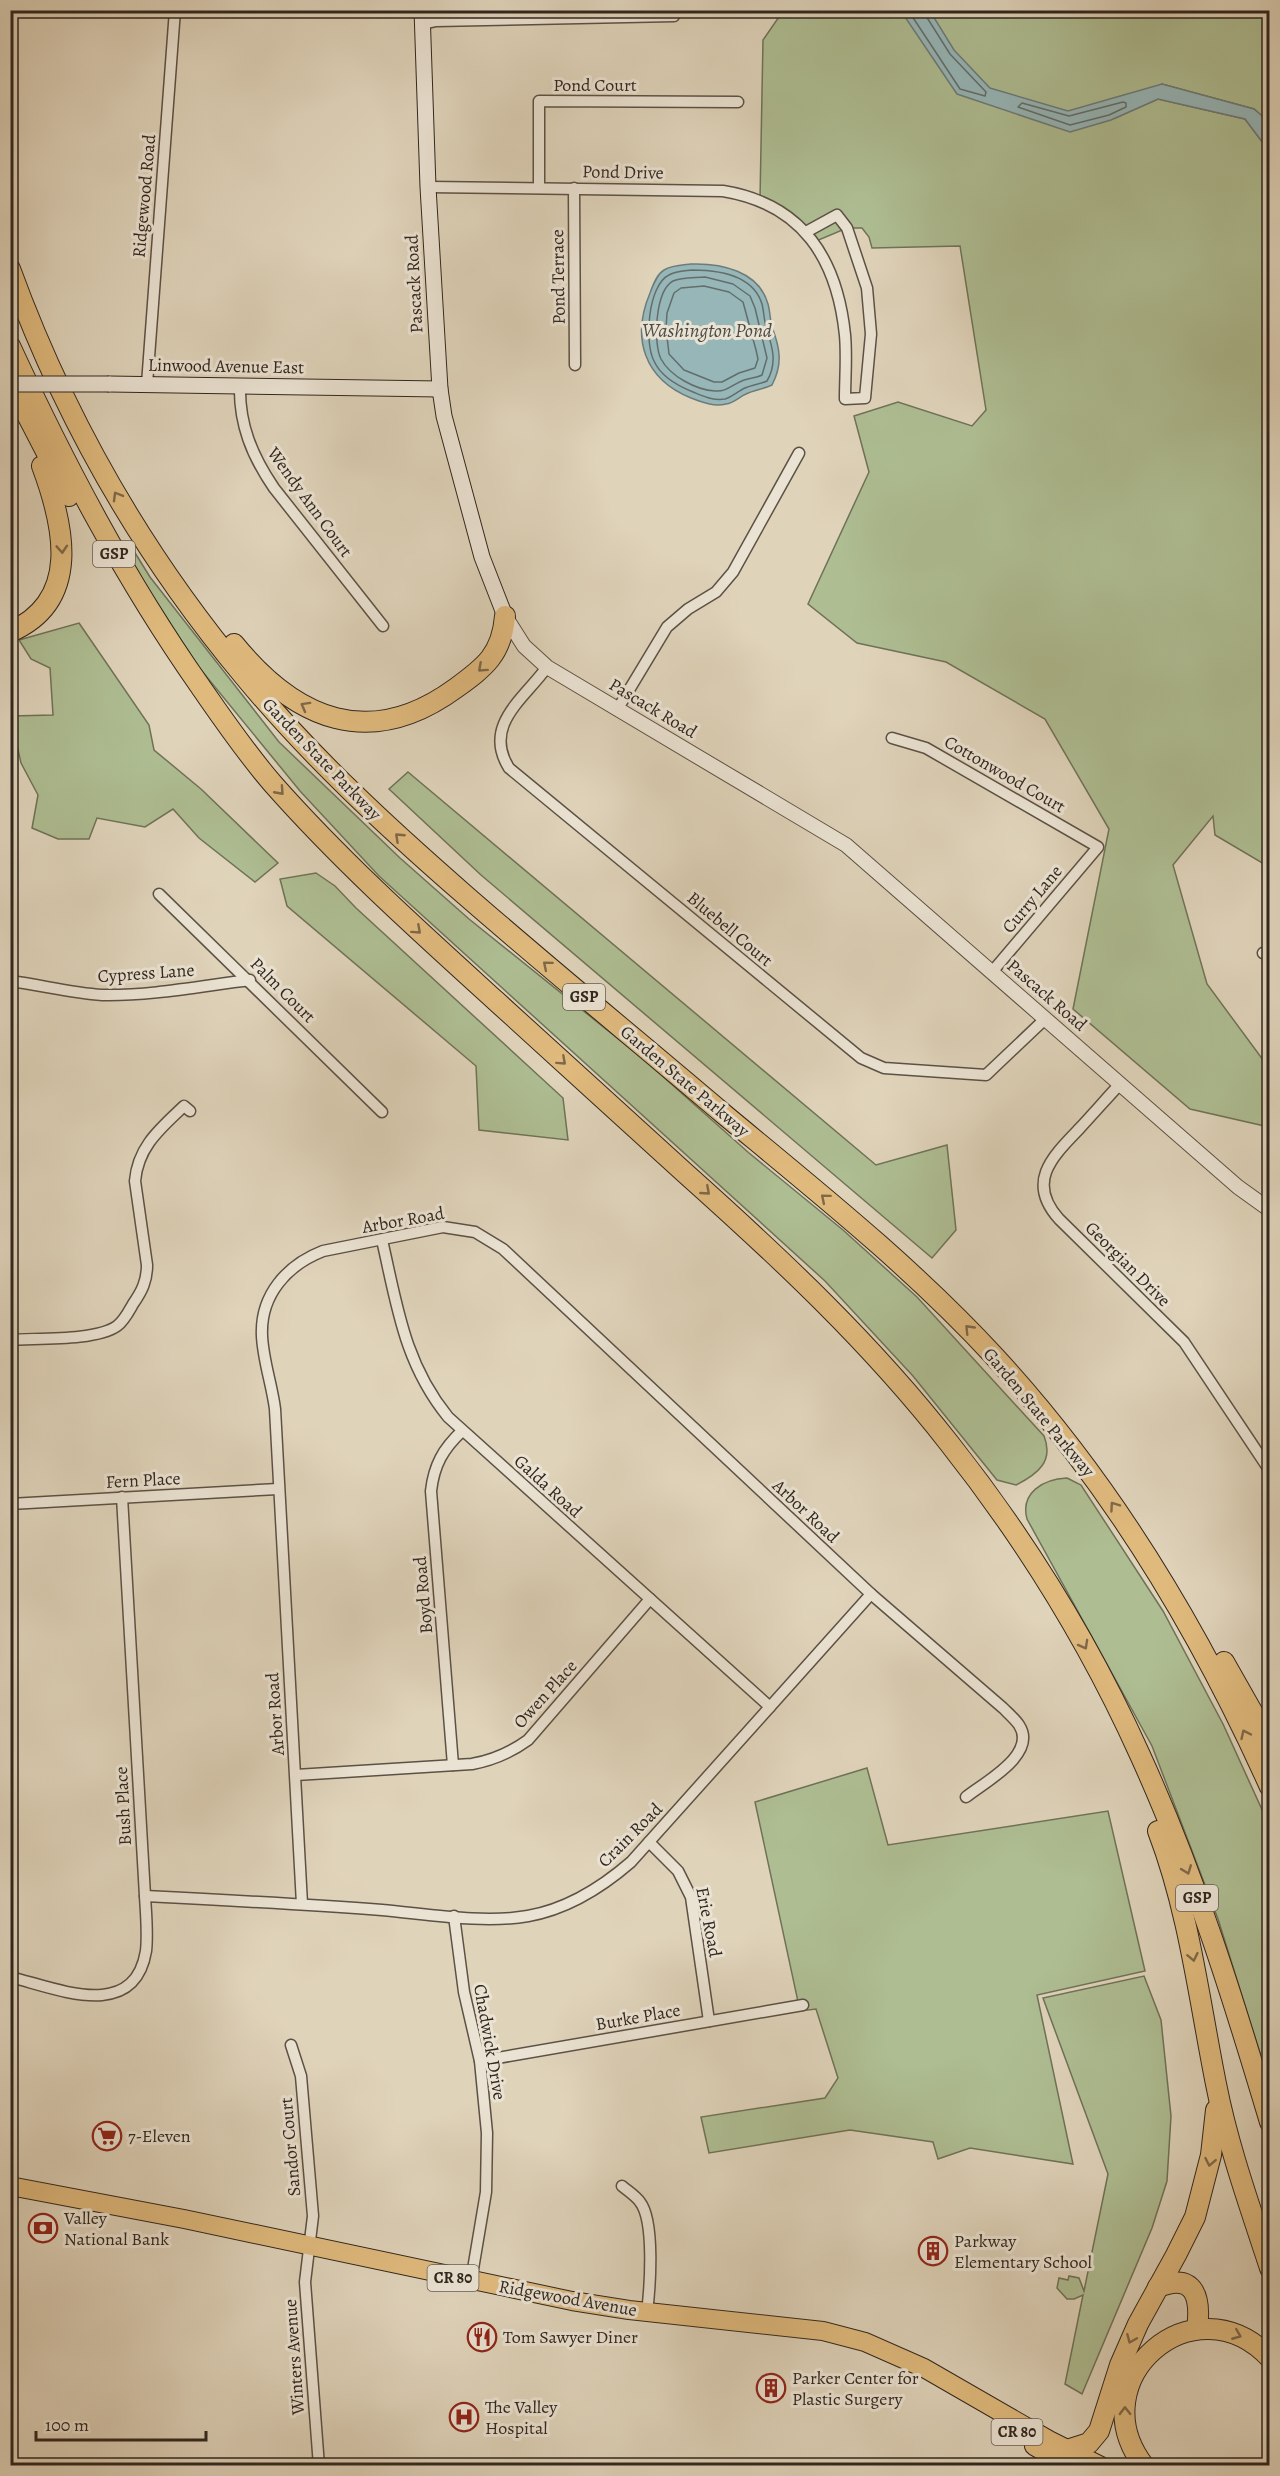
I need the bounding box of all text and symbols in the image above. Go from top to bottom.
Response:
street label: Pond Court [553,73,637,97]
street label: Ridgewood Road [127,133,161,259]
street label: Pond Drive [582,159,664,185]
street label: Pond Terrace [545,229,571,325]
street label: Pascack Road [399,234,429,334]
water label: Washington Pond [642,317,773,344]
street label: Linwood Avenue East [148,353,304,379]
street label: Wendy Ann Court [261,441,358,562]
one-way arrow [113,492,124,502]
road number: GSP [93,541,135,567]
one-way arrow [55,545,68,554]
one-way arrow [478,661,488,672]
street label: Pascack Road [605,672,702,744]
street label: Garden State Parkway [257,692,387,826]
one-way arrow [301,702,311,713]
street label: Cottonwood Court [940,730,1070,818]
one-way arrow [273,785,284,795]
one-way arrow [396,833,406,844]
street label: Curry Lane [996,860,1068,938]
street label: Bluebell Court [682,886,778,972]
one-way arrow [411,923,421,934]
street label: Palm Court [245,952,321,1028]
street label: Pascack Road [1002,954,1092,1037]
street label: Cypress Lane [97,958,195,988]
one-way arrow [542,961,553,972]
road number: GSP [563,984,605,1010]
street label: Garden State Parkway [615,1020,755,1143]
one-way arrow [555,1054,566,1065]
one-way arrow [700,1184,711,1195]
one-way arrow [821,1194,832,1205]
street label: Arbor Road [359,1201,446,1239]
street label: Georgian Drive [1080,1216,1176,1312]
one-way arrow [965,1326,976,1336]
street label: Garden State Parkway [978,1342,1101,1482]
street label: Galda Road [509,1449,587,1523]
street label: Fern Place [105,1466,181,1494]
street label: Arbor Road [767,1473,845,1548]
one-way arrow [1110,1501,1121,1512]
street label: Boyd Road [408,1555,438,1635]
one-way arrow [1077,1639,1088,1650]
street label: Owen Place [508,1655,582,1733]
street label: Arbor Road [260,1671,290,1757]
one-way arrow [1241,1729,1253,1740]
street label: Bush Place [109,1766,137,1846]
street label: Crain Road [593,1797,668,1872]
one-way arrow [1179,1864,1192,1874]
street label: Erie Road [690,1885,728,1960]
road number: GSP [1176,1885,1218,1911]
one-way arrow [1185,1952,1198,1962]
street label: Chadwick Drive [468,1982,512,2102]
street label: Burke Place [594,1998,682,2036]
street label: Sandor Court [274,2097,306,2197]
supermarket icon: 7-Eleven [91,2120,123,2152]
place label: 7-Eleven [128,2124,191,2148]
one-way arrow [1204,2157,1217,2167]
place label: Valley National Bank [63,2206,169,2251]
bank icon: Valley National Bank [27,2212,59,2244]
place label: Parkway Elementary School [954,2229,1092,2274]
building icon: Parkway Elementary School [917,2235,949,2267]
road number: CR 80 [428,2265,478,2291]
street label: Ridgewood Avenue [497,2274,639,2322]
street label: Winters Avenue [278,2298,310,2417]
restaurant icon: Tom Sawyer Diner [466,2321,498,2353]
place label: Tom Sawyer Diner [503,2325,638,2349]
one-way arrow [1230,2328,1241,2340]
one-way arrow [1126,2333,1138,2344]
place label: Parker Center for Plastic Surgery [792,2366,919,2411]
building icon: Parker Center for Plastic Surgery [755,2372,787,2404]
place label: The Valley Hospital [485,2395,558,2440]
hospital icon: The Valley Hospital [448,2401,480,2433]
scale bar [36,2404,206,2442]
one-way arrow [1119,2407,1131,2416]
text: 100 m [45,2413,89,2437]
road number: CR 80 [992,2419,1042,2445]

